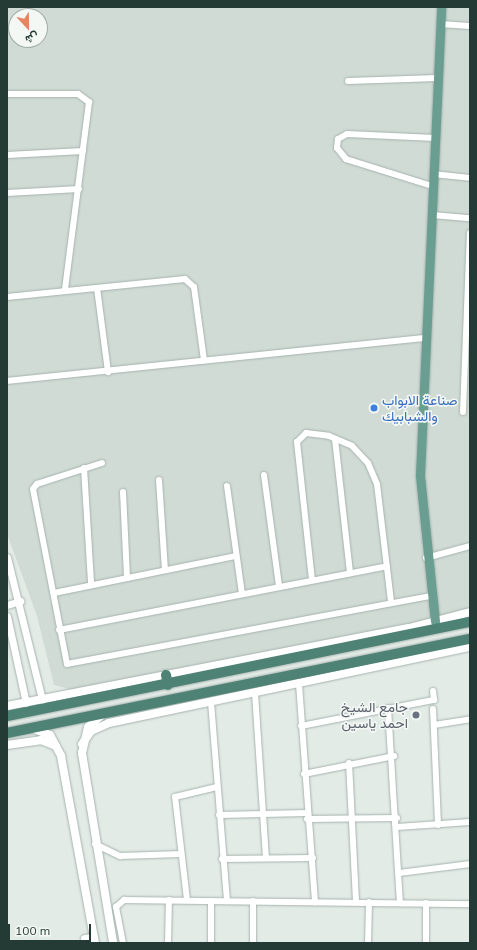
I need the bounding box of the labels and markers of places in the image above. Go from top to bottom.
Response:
place label: صناعة الابواب والشبابيك [382,392,457,424]
marker: صناعة الابواب والشبابيك [369,403,379,413]
place label: جامع الشيخ احمد ياسين [341,699,408,732]
marker: جامع الشيخ احمد ياسين [411,710,421,720]

